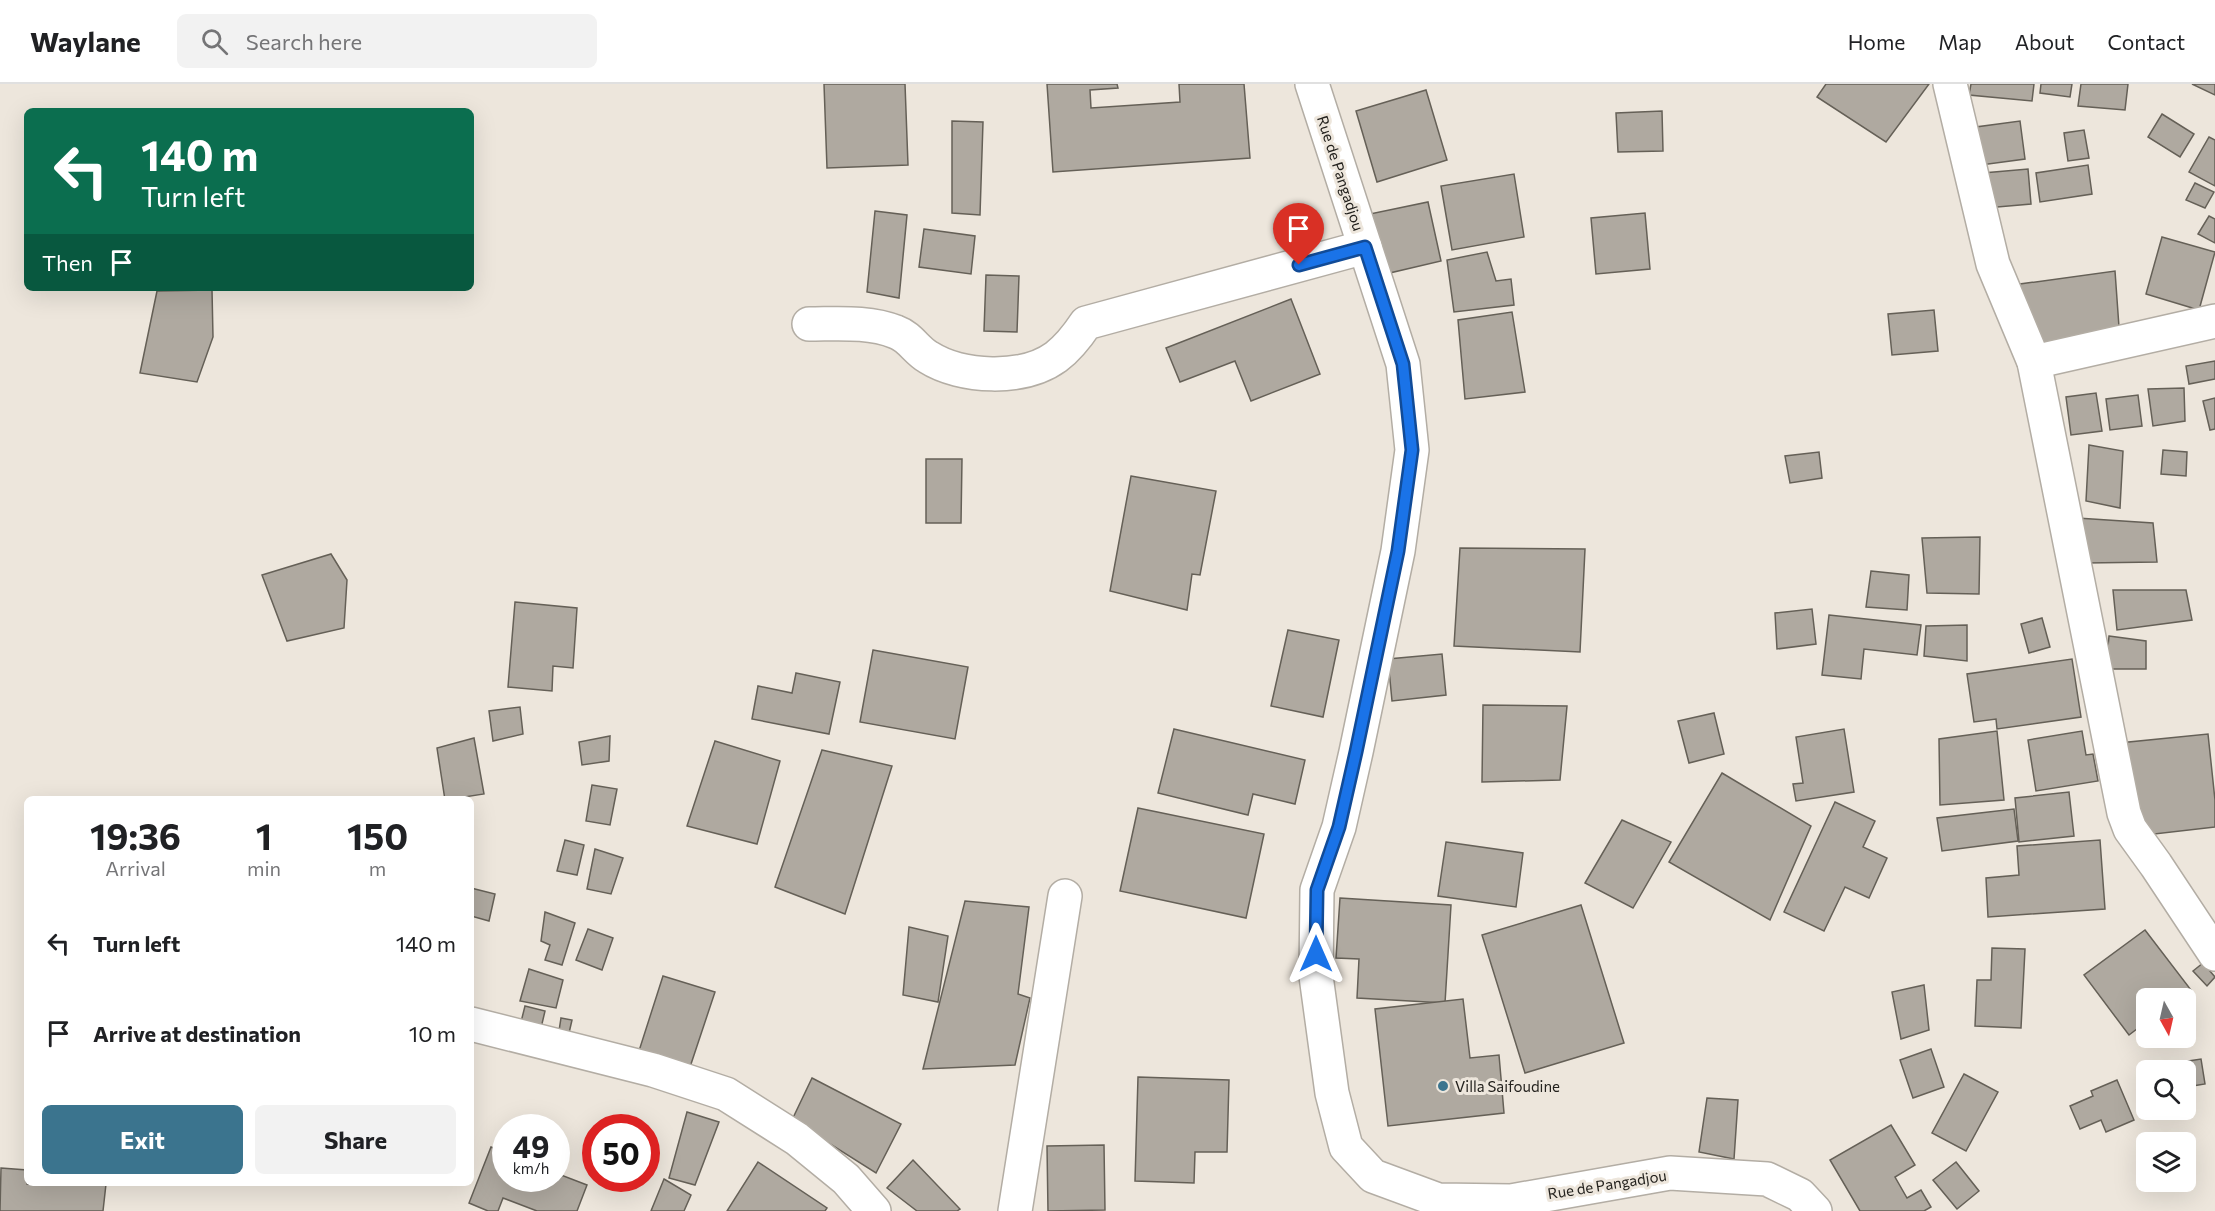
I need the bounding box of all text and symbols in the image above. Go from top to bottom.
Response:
search box [177,14,597,68]
text: Waylane [30,24,141,58]
icon: search [198,25,231,58]
text: Search here [246,28,362,55]
text: Home [1848,29,1905,54]
text: Map [1938,29,1982,54]
text: About [2015,29,2074,54]
text: Contact [2107,29,2185,54]
street label: Rue de Pangadjou [1314,113,1368,233]
text: 140 m [141,128,258,180]
icon: left [42,132,120,210]
text: Turn left [141,180,245,213]
pin [1273,203,1324,265]
icon: arrive [1282,212,1315,245]
icon: arrive [105,246,138,279]
text: Then [42,249,93,276]
text: 19:36 [90,813,181,857]
text: 1 [256,813,272,857]
text: 150 [347,813,408,857]
text: Arrival [105,856,166,880]
text: min [247,856,281,880]
text: m [369,856,386,880]
position arrow [1284,922,1348,986]
icon: left [42,927,75,960]
text: Turn left [93,930,180,957]
text: 140 m [396,930,456,957]
north arrow [2136,988,2196,1048]
map controls [2136,988,2196,1192]
icon: arrive [42,1017,75,1050]
text: Arrive at destination [93,1020,301,1047]
text: 10 m [409,1020,456,1047]
button: search [2136,1060,2196,1120]
place label: Villa Saifoudine [1455,1077,1560,1095]
marker: Villa Saifoudine [1436,1079,1450,1093]
button: Exit [42,1105,243,1174]
button: Share [255,1105,456,1174]
speed limit sign: 50 [582,1114,660,1192]
text: 49 [513,1127,549,1164]
button: layers [2136,1132,2196,1192]
text: km/h [513,1159,549,1177]
street label: Rue de Pangadjou [1546,1166,1668,1202]

